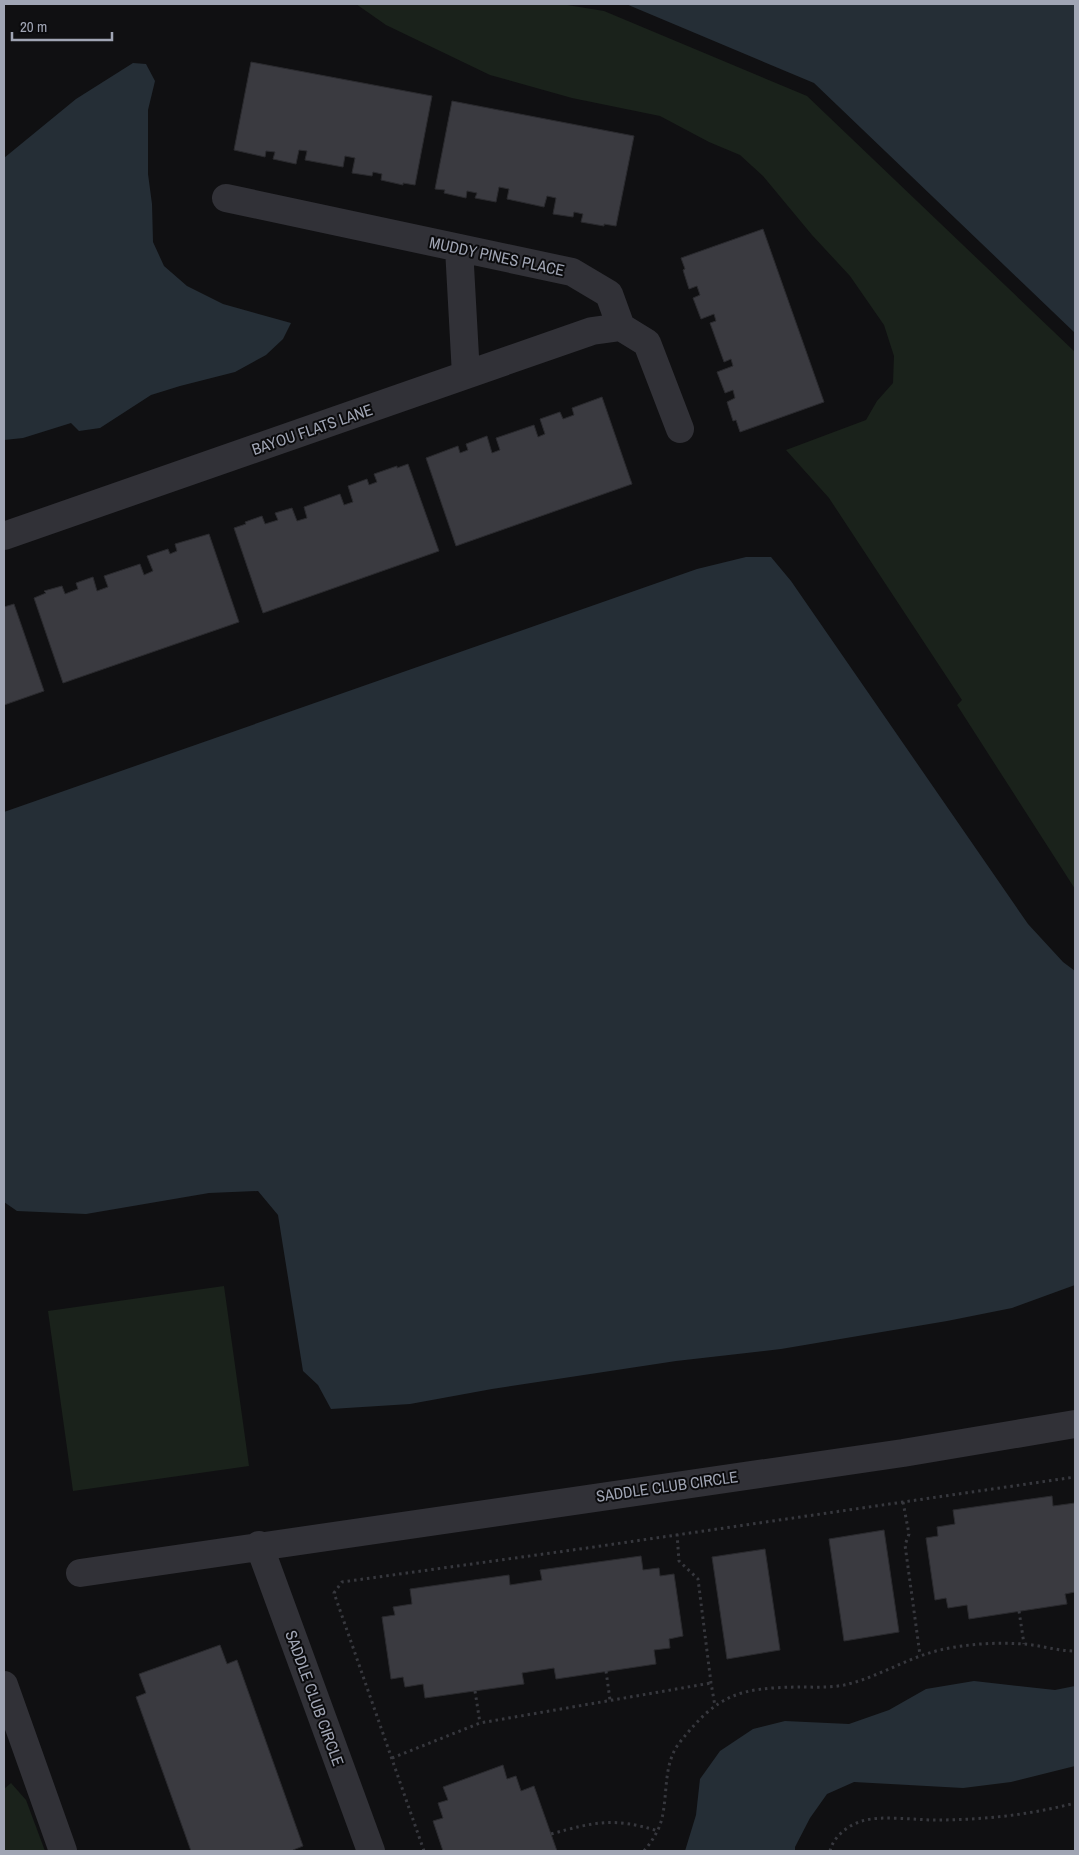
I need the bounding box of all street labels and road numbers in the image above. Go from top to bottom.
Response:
street label: MUDDY PINES PLACE [427,231,567,281]
street label: BAYOU FLATS LANE [249,398,375,460]
street label: SADDLE CLUB CIRCLE [595,1465,739,1507]
street label: SADDLE CLUB CIRCLE [280,1627,350,1769]

